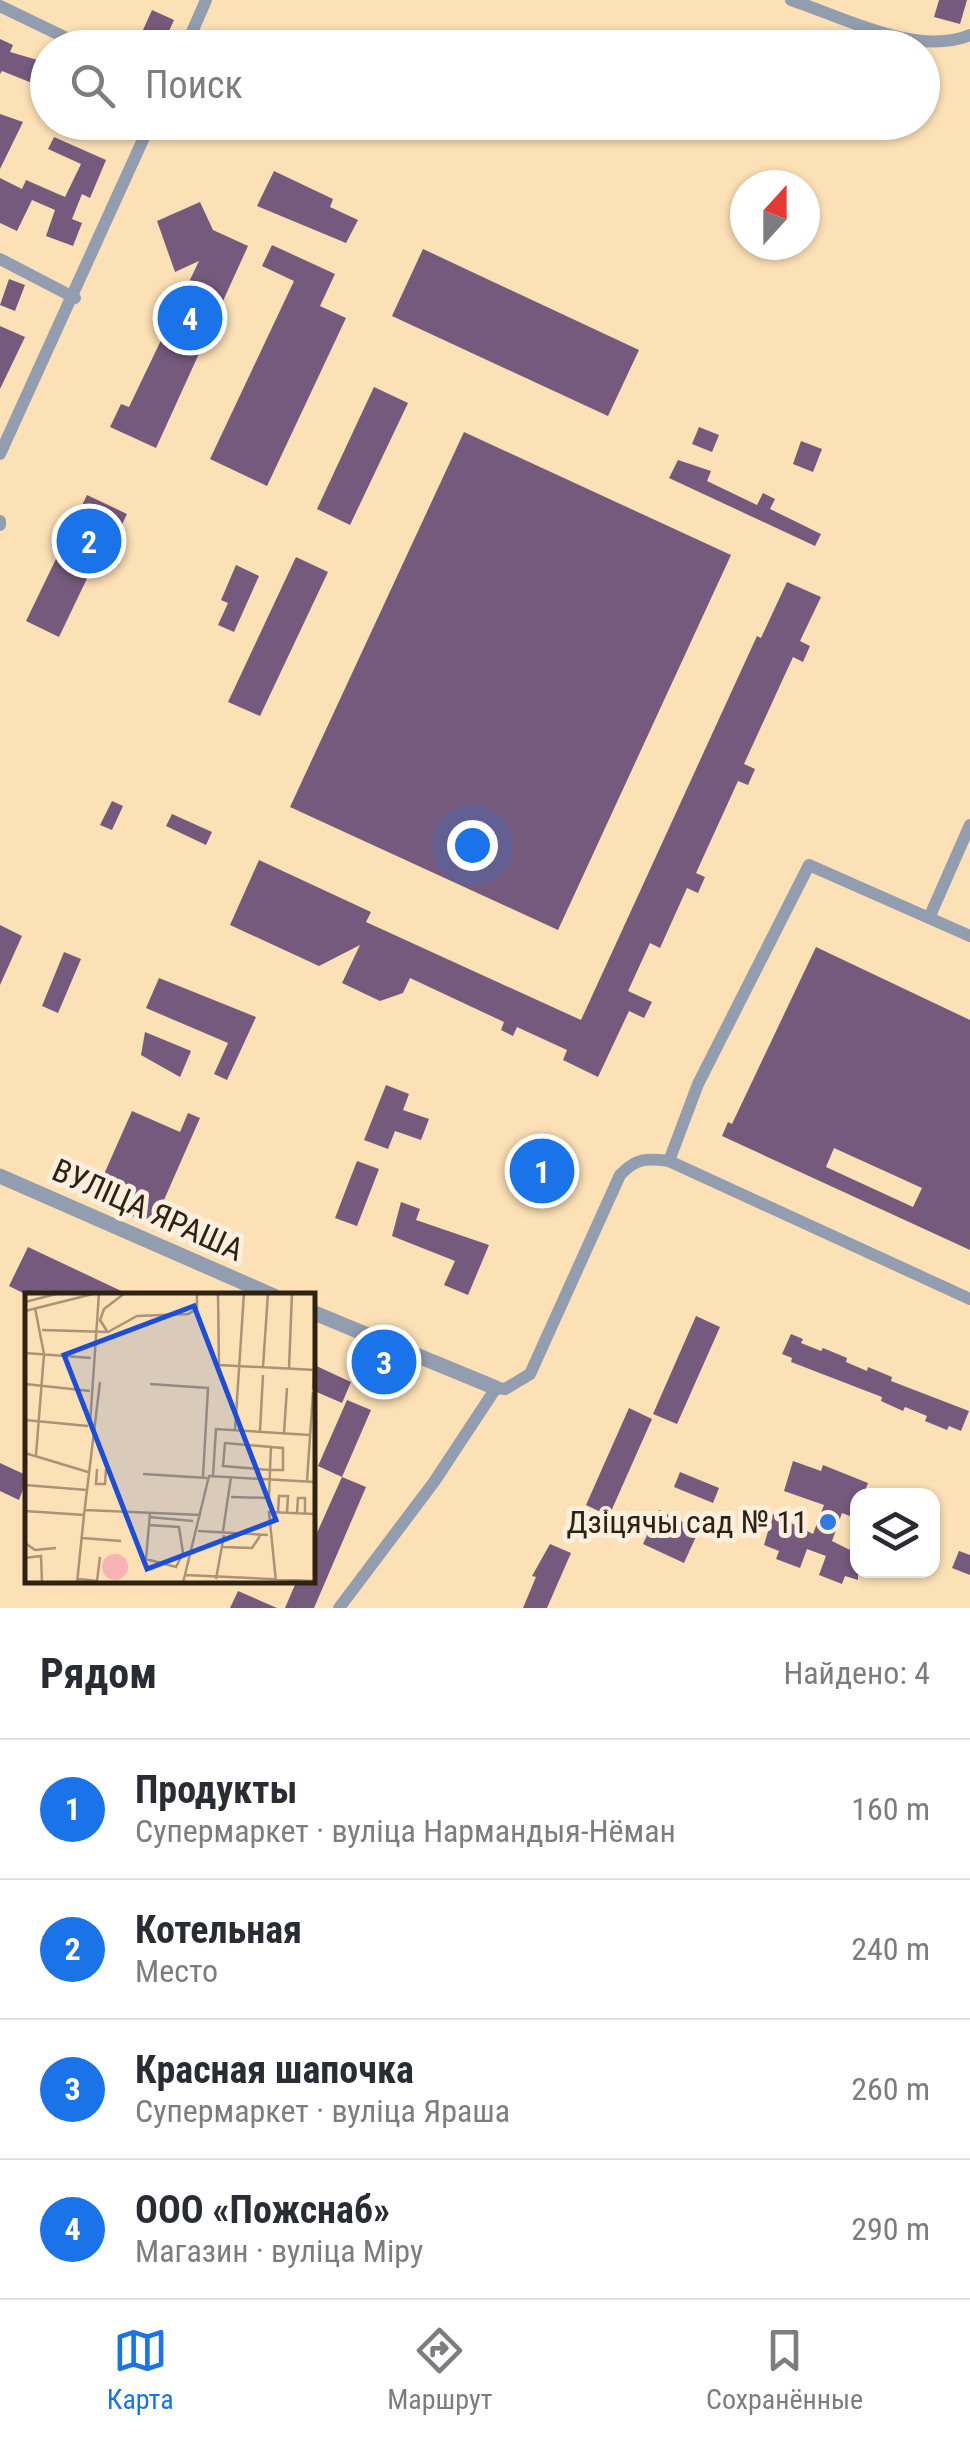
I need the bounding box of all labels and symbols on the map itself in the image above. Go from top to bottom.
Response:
north arrow [730,170,820,260]
pin: 4 [158,280,222,356]
pin: 2 [56,504,122,578]
your location [447,820,498,871]
pin: 1 [510,1134,574,1208]
street label: ВУЛІЦА ЯРАША [47,1151,249,1269]
inset map [25,1293,315,1583]
pin: 3 [352,1324,416,1400]
place label: Дзіцячы сад № 11 [566,1503,808,1541]
marker: Дзіцячы сад № 11 [817,1511,839,1533]

